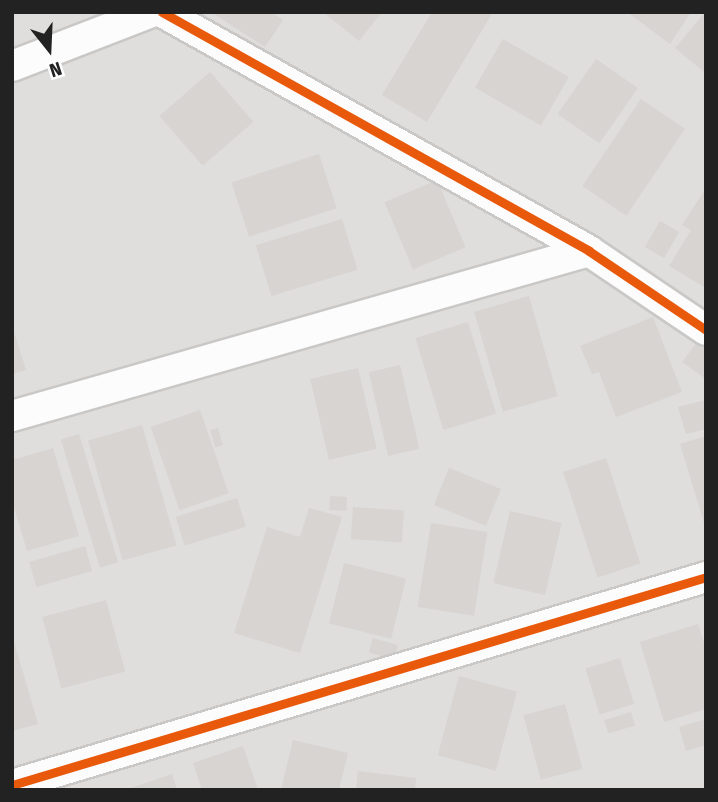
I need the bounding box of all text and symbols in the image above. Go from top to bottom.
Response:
north arrow [14,14,84,84]
text: N [47,57,65,82]

